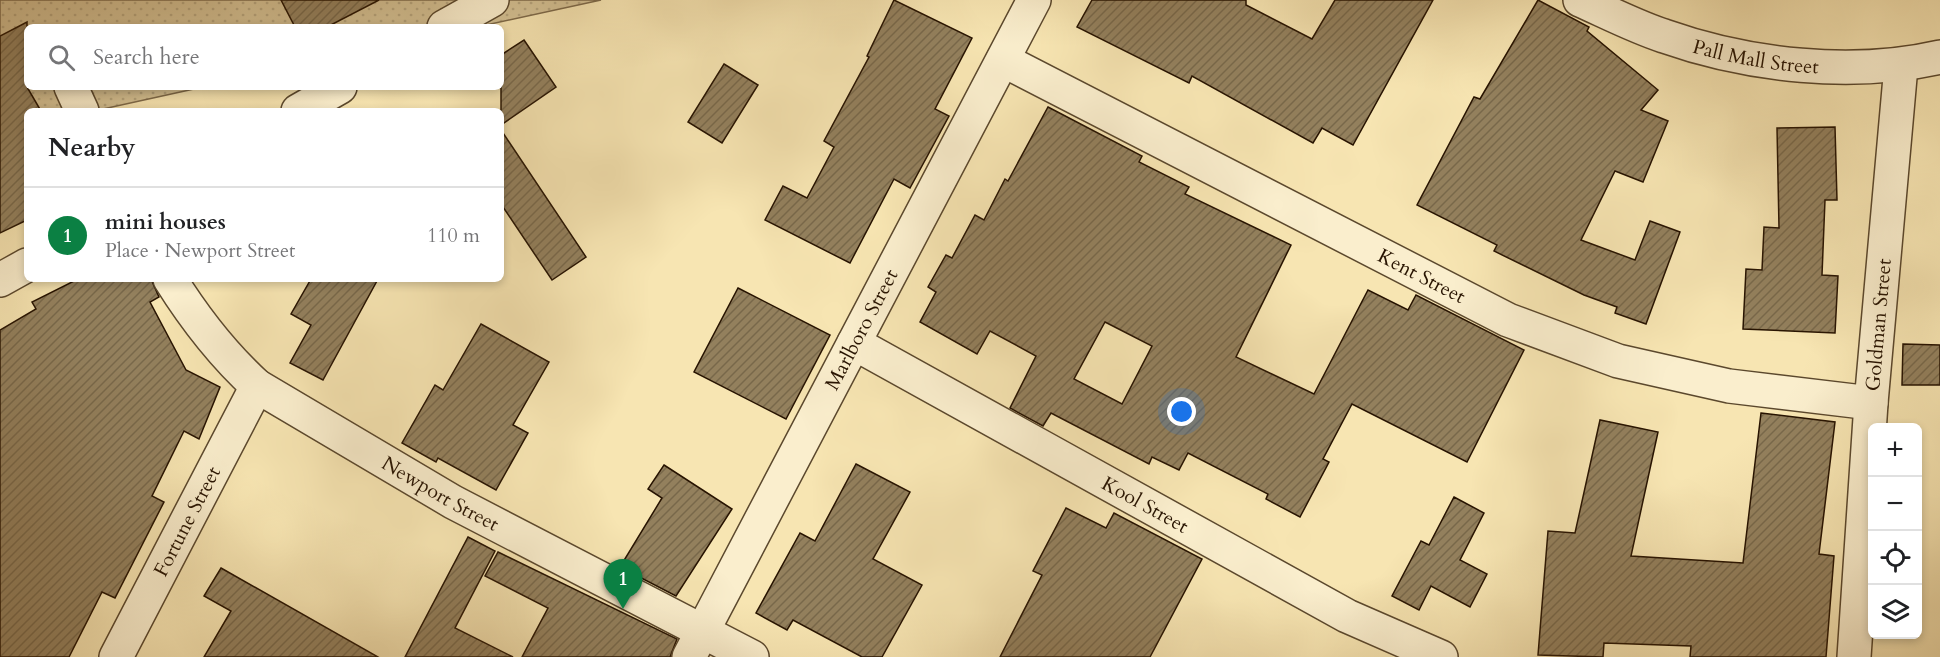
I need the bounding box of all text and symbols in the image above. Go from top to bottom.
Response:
search box [24,24,504,90]
street label: Pall Mall Street [1690,33,1820,80]
icon: search [45,41,78,74]
text: Search here [93,42,200,72]
text: Nearby [48,130,136,165]
text: mini houses [105,207,226,237]
text: 1 [62,222,73,249]
text: 110 m [427,222,480,249]
text: Place · Newport Street [105,237,295,264]
street label: Kent Street [1373,242,1471,310]
street label: Goldman Street [1859,257,1898,392]
street label: Marlboro Street [819,264,905,395]
your location [1167,397,1196,426]
map controls [1868,423,1922,639]
button: + [1868,423,1922,477]
street label: Newport Street [377,450,504,538]
street label: Fortune Street [147,461,227,581]
street label: Kool Street [1097,470,1194,540]
button: − [1868,477,1922,531]
button: locate [1868,531,1922,585]
pin: 1 [604,560,642,609]
button: layers [1868,585,1922,639]

